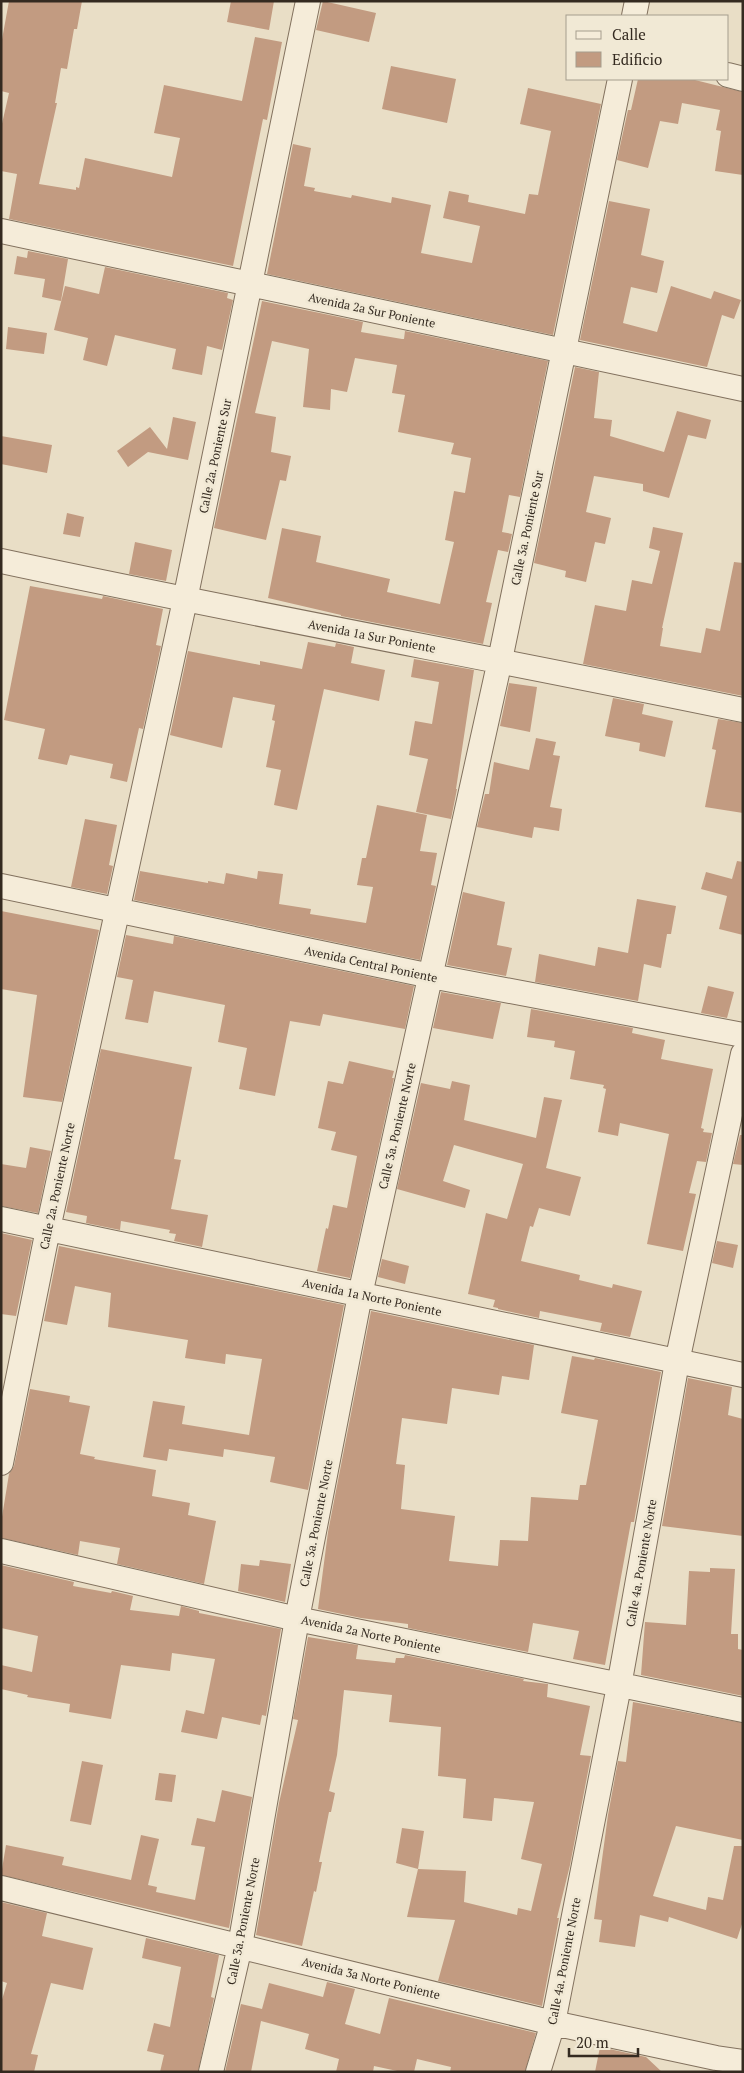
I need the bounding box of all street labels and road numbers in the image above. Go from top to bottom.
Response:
street label: Avenida 2a Sur Poniente [307,289,437,331]
street label: Calle 2a. Poniente Sur [196,397,235,515]
street label: Calle 3a. Poniente Sur [508,469,547,587]
street label: Avenida 1a Sur Poniente [307,616,437,656]
street label: Avenida Central Poniente [303,943,439,985]
street label: Calle 3a. Poniente Norte [375,1061,419,1191]
street label: Calle 2a. Poniente Norte [36,1121,78,1251]
street label: Avenida 1a Norte Poniente [301,1275,443,1319]
street label: Calle 3a. Poniente Norte [296,1458,336,1588]
street label: Calle 4a. Poniente Norte [622,1498,660,1628]
street label: Avenida 2a Norte Poniente [300,1612,442,1656]
street label: Calle 3a. Poniente Norte [223,1856,263,1986]
street label: Calle 4a. Poniente Norte [544,1896,584,2026]
street label: Avenida 3a Norte Poniente [300,1954,442,2002]

